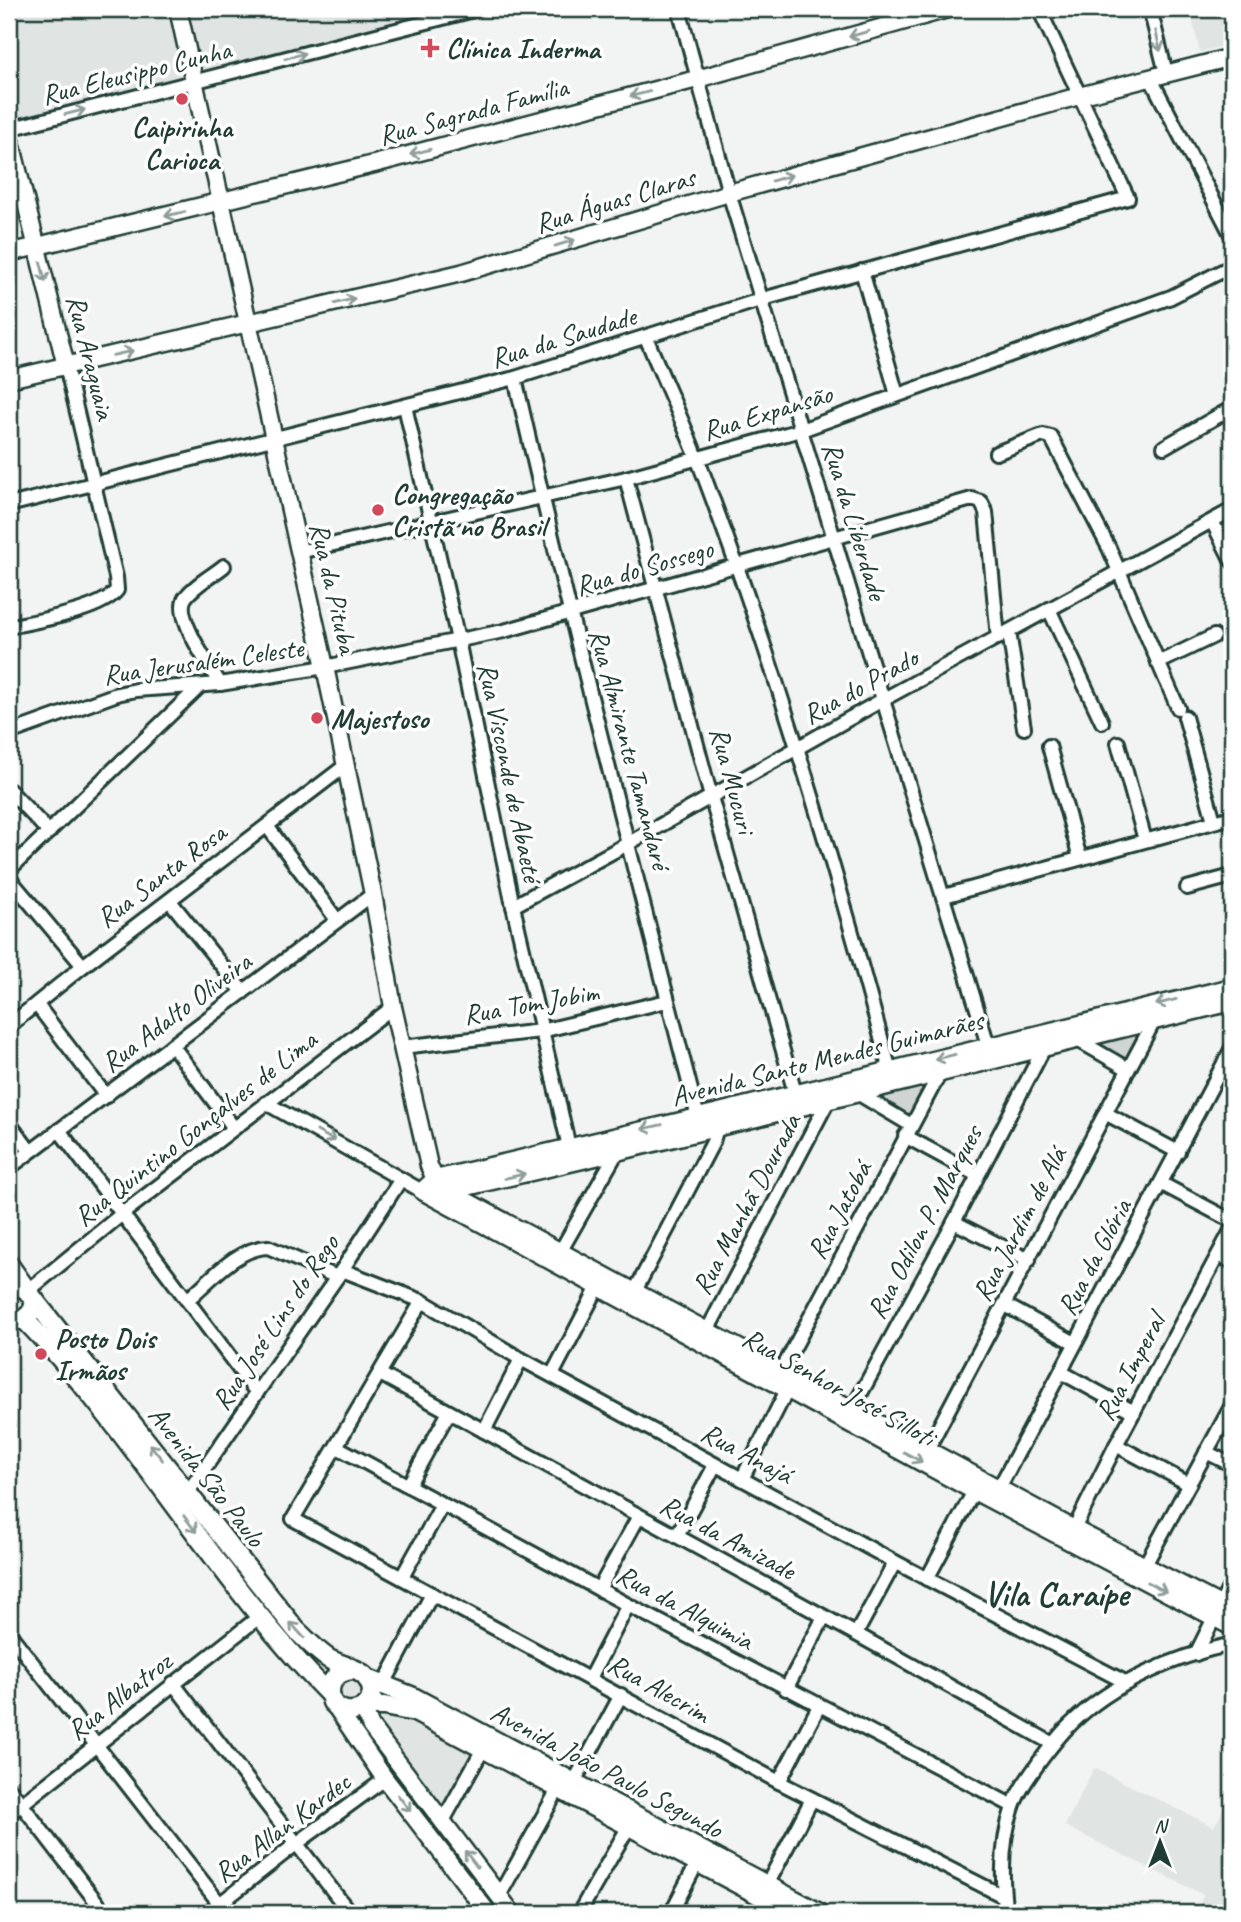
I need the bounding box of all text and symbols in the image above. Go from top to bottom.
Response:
one-way arrow [848,28,870,41]
one-way arrow [1152,29,1165,52]
street label: Rua Eleusippo Cunha [38,31,236,112]
place label: Clínica Inderma [446,31,602,66]
marker: Clínica Inderma [420,38,440,58]
one-way arrow [284,49,306,62]
street label: Rua Sagrada Família [375,68,573,153]
one-way arrow [629,88,651,101]
marker: Caipirinha Carioca [174,91,190,107]
one-way arrow [63,105,86,119]
place label: Caipirinha Carioca [132,110,235,177]
one-way arrow [409,147,431,160]
street label: Rua Águas Claras [531,158,702,241]
one-way arrow [771,171,793,184]
one-way arrow [164,207,187,221]
one-way arrow [553,236,575,249]
one-way arrow [37,260,50,283]
street label: Rua Araguaia [59,291,124,425]
one-way arrow [333,294,355,307]
street label: Rua da Saudade [486,298,642,376]
one-way arrow [111,345,134,359]
street label: Rua Expansão [698,375,838,448]
street label: Rua da Liberdade [814,438,896,606]
place label: Congregação Cristã no Brasil [392,477,551,544]
marker: Congregação Cristã no Brasil [370,502,386,518]
street label: Rua da Pituba [302,519,367,659]
street label: Rua do Sossego [571,530,719,603]
street label: Rua Almirante Tamandaré [581,625,680,877]
street label: Rua Jerusalém Celeste [101,629,307,692]
street label: Rua do Prado [796,639,926,732]
street label: Rua Visconde de Abaeté [470,659,551,889]
place label: Majestoso [331,701,430,736]
marker: Majestoso [309,710,325,726]
street label: Rua Mucuri [702,723,765,841]
street label: Rua Santa Rosa [89,813,235,935]
street label: Rua Adalto Oliveira [94,943,259,1080]
street label: Rua Tom Jobim [461,974,603,1032]
one-way arrow [1155,996,1178,1009]
street label: Avenida Santo Mendes Guimarães [668,1002,989,1114]
street label: Rua Quintino Gonçalves de Lima [67,1021,325,1234]
one-way arrow [934,1051,957,1064]
street label: Rua Manhã Dourada [684,1106,809,1301]
street label: Rua Odilon P. Marques [858,1117,991,1325]
one-way arrow [641,1121,664,1135]
one-way arrow [315,1130,336,1143]
street label: Rua Jardim de Alá [964,1139,1075,1307]
street label: Rua Jatobá [799,1152,881,1265]
one-way arrow [503,1168,526,1182]
street label: Rua da Glória [1049,1191,1140,1321]
street label: Rua José Lins do Rego [203,1226,348,1416]
street label: Rua Imperal [1087,1303,1175,1427]
street label: Rua Senhor José Silloti [737,1320,945,1456]
place label: Posto Dois Irmãos [55,1321,158,1388]
marker: Posto Dois Irmãos [33,1346,49,1362]
street label: Avenida São Paulo [141,1398,274,1555]
street label: Rua Anajá [695,1414,801,1493]
one-way arrow [148,1444,163,1462]
one-way arrow [902,1450,922,1464]
street label: Rua da Amizade [654,1487,803,1588]
one-way arrow [182,1515,197,1534]
street label: Rua da Alquimia [611,1556,761,1658]
district label: Vila Caraípe [984,1572,1132,1617]
one-way arrow [1146,1580,1167,1594]
one-way arrow [289,1621,305,1639]
street label: Rua Albatroz [60,1643,180,1748]
street label: Rua Alecrim [602,1646,718,1731]
street label: Avenida João Paulo Segundo [485,1694,731,1847]
street label: Rua Allan Kardec [207,1763,359,1890]
one-way arrow [396,1793,411,1812]
north arrow [1126,1806,1196,1876]
text: N [1154,1814,1169,1838]
one-way arrow [464,1850,478,1869]

